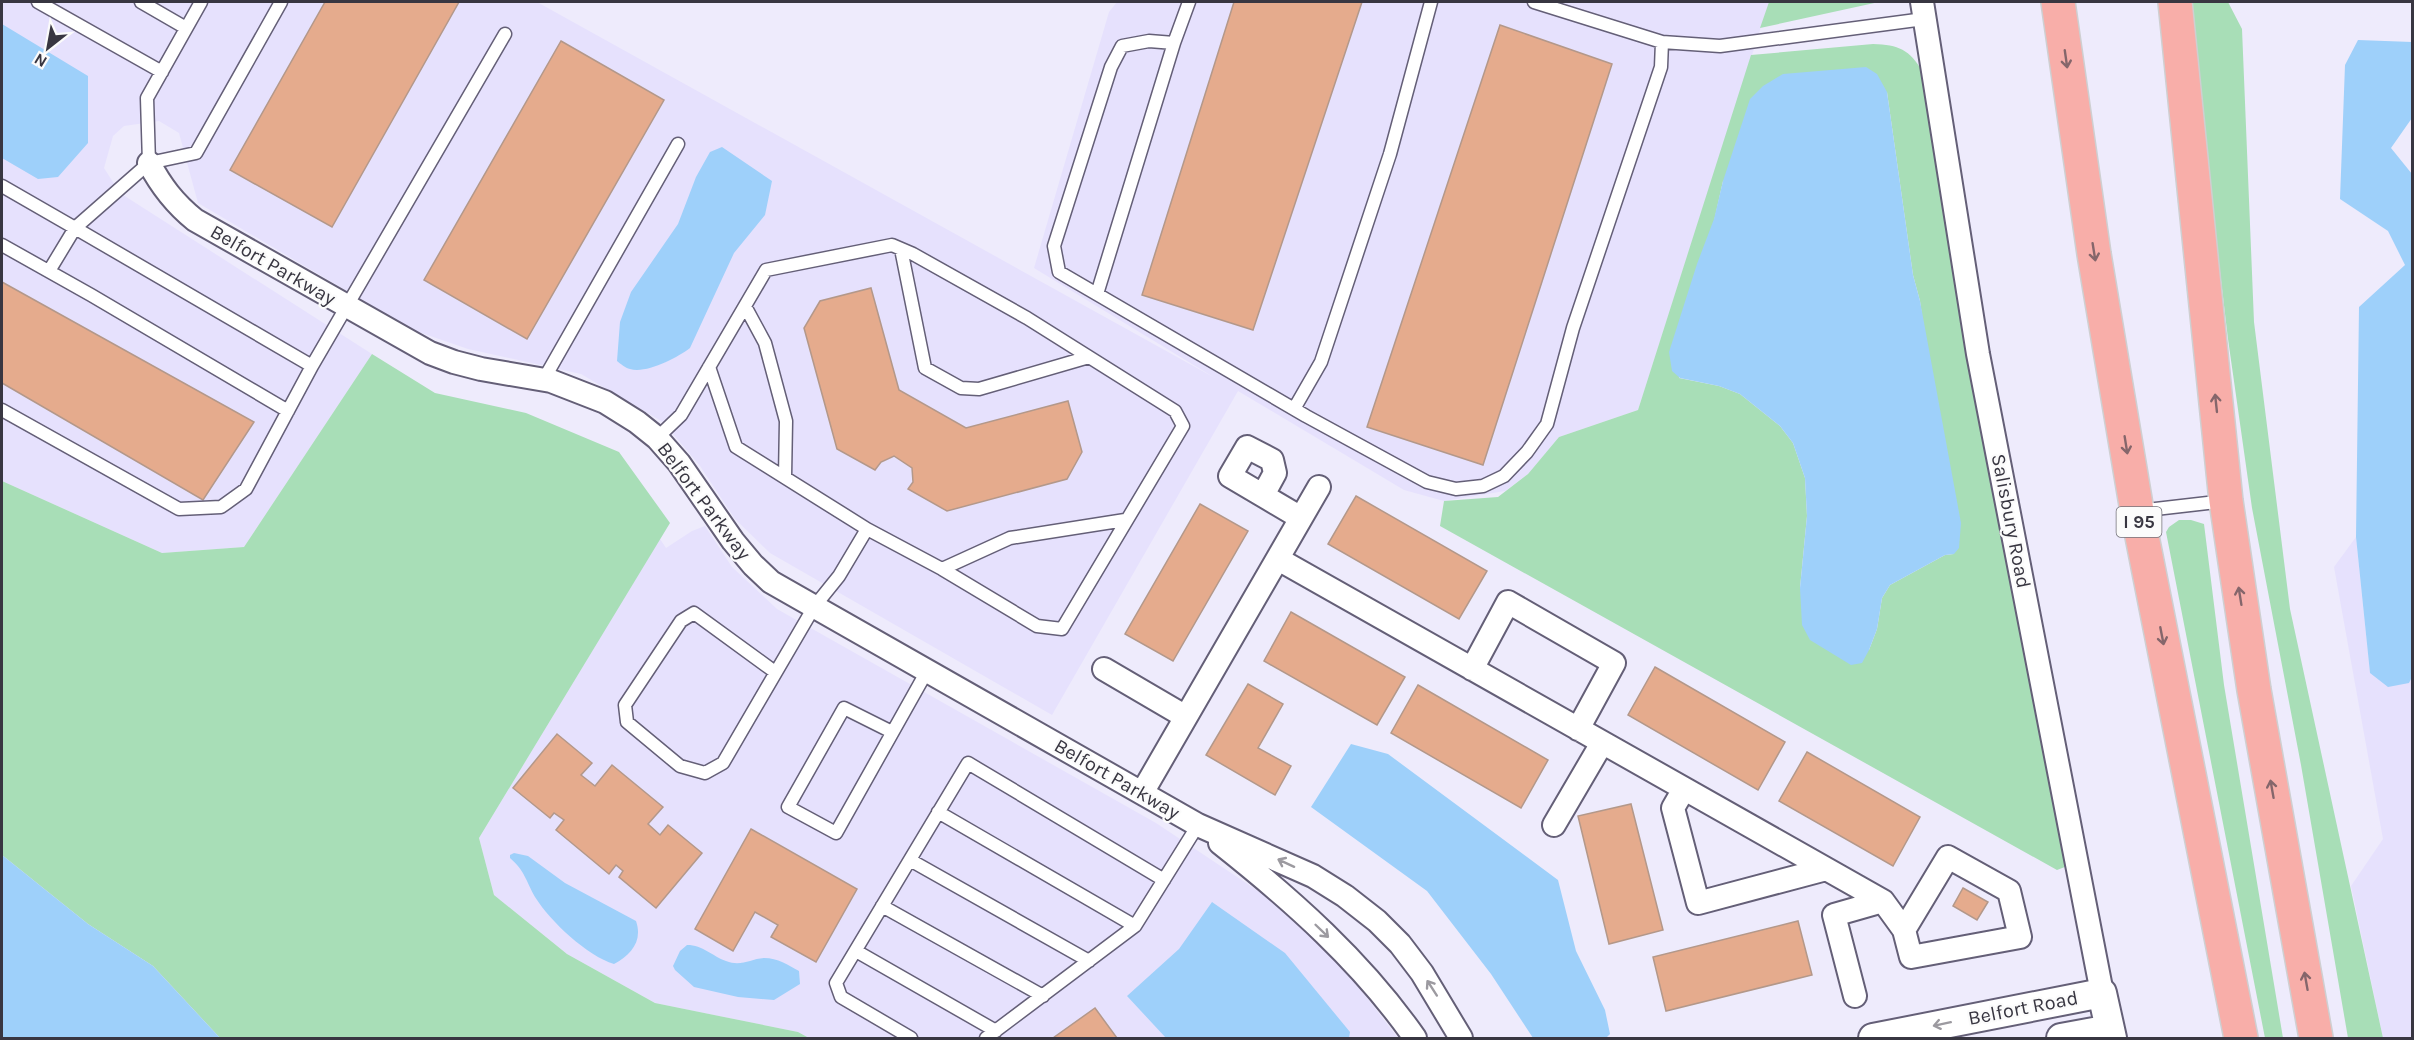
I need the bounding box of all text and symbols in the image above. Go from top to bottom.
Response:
north arrow [18,18,78,78]
text: N [31,49,50,72]
one-way arrow [2061,49,2072,69]
street label: Belfort Parkway [206,220,340,310]
one-way arrow [2089,242,2100,262]
one-way arrow [2210,394,2221,413]
one-way arrow [2121,434,2132,454]
street label: Belfort Parkway [652,438,756,564]
street label: Salisbury Road [1987,452,2035,590]
road number: I 95 [2116,507,2162,537]
one-way arrow [2235,587,2246,607]
one-way arrow [2157,626,2168,646]
street label: Belfort Parkway [1050,734,1184,824]
one-way arrow [2266,780,2277,799]
one-way arrow [1278,857,1296,869]
one-way arrow [1314,924,1329,938]
one-way arrow [2300,972,2311,991]
one-way arrow [1426,980,1438,997]
street label: Belfort Road [1966,986,2080,1030]
one-way arrow [1933,1019,1952,1030]

